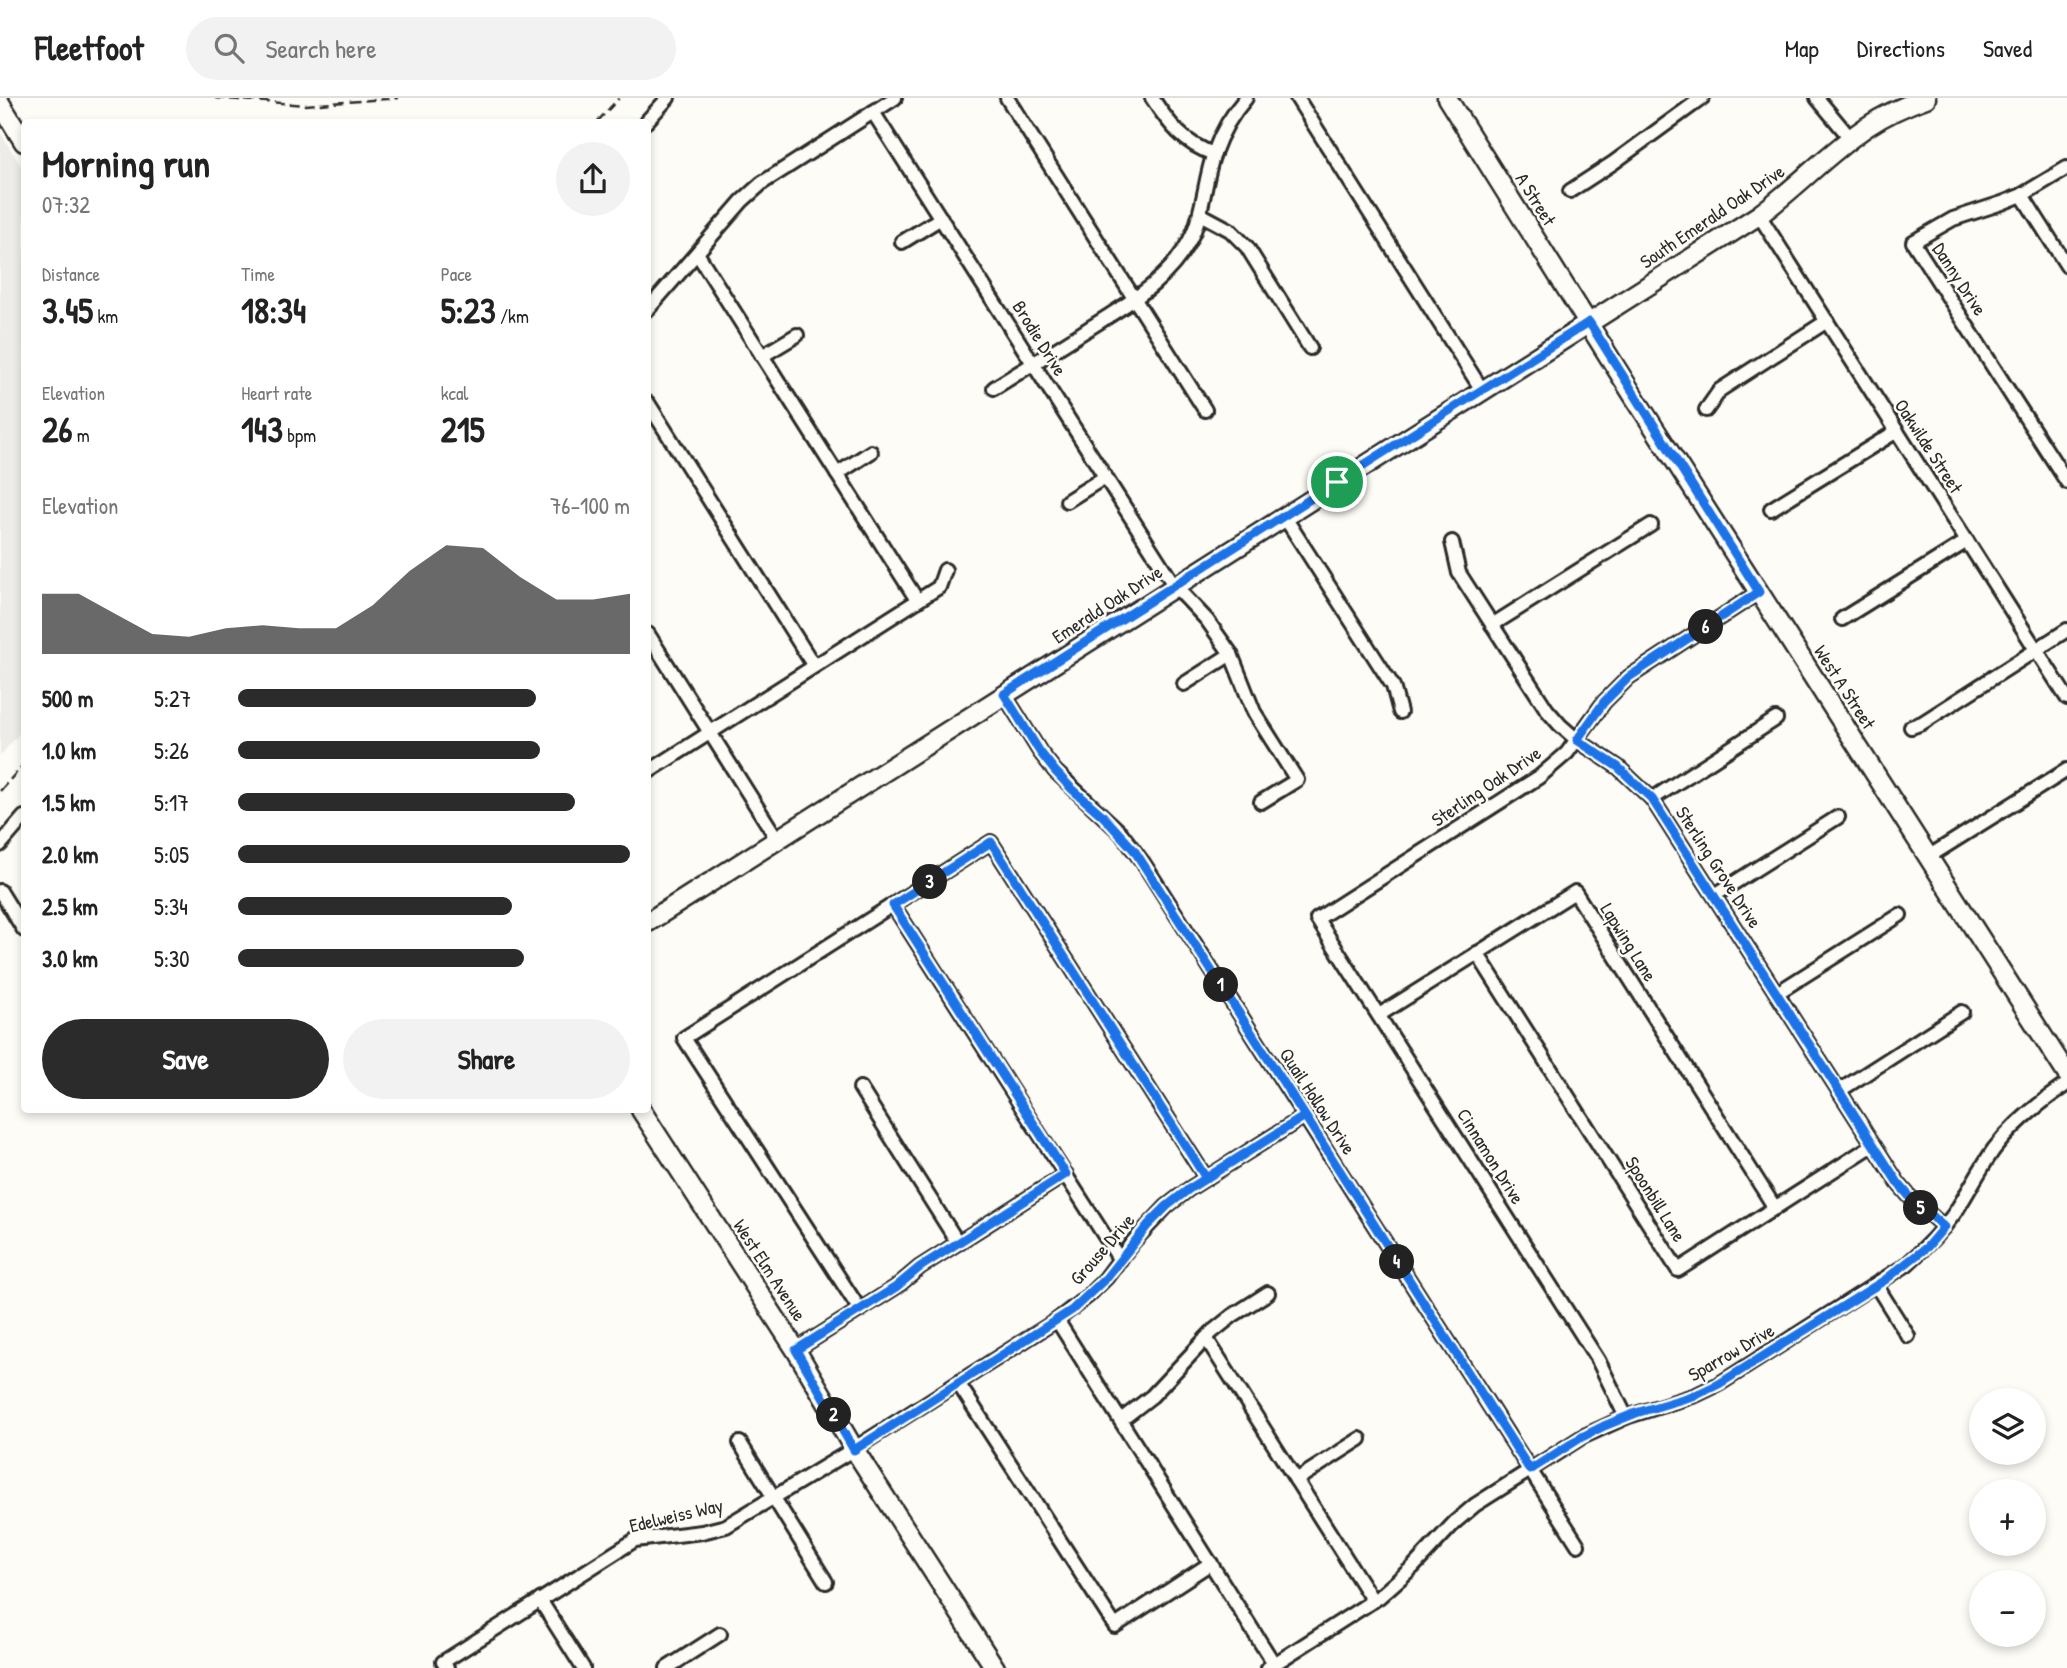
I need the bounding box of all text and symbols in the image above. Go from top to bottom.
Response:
search box [186,17,676,80]
text: Fleetfoot [35,26,144,70]
icon: search [210,29,248,67]
text: Search here [266,31,377,66]
text: Map [1785,32,1819,64]
text: Directions [1857,32,1945,64]
text: Saved [1983,32,2032,64]
text: Morning run [42,137,210,189]
button: share [556,142,630,216]
street label: South Emerald Oak Drive [1635,158,1790,274]
street label: A Street [1510,168,1563,231]
text: 07:32 [42,189,90,220]
street label: Danny Drive [1927,238,1993,321]
text: Distance [42,261,100,287]
text: Time [241,261,275,287]
text: Pace [441,261,472,287]
text: 3.45 [42,287,93,334]
text: 18:34 [241,287,306,334]
text: 5:23 [441,287,496,334]
street label: Brodie Drive [1007,296,1074,381]
text: km [93,303,118,329]
text: /km [496,303,529,329]
text: Elevation [42,380,105,406]
text: Heart rate [241,380,312,406]
text: kcal [441,380,468,406]
street label: Oakwilde Street [1889,394,1969,499]
text: 26 [42,406,72,453]
text: 143 [241,406,283,453]
text: 215 [441,406,485,453]
text: m [72,422,90,448]
text: bpm [283,422,316,448]
pin [1307,452,1367,512]
icon: arrive [1318,463,1356,501]
text: Elevation [42,490,118,521]
text: 76–100 m [550,490,630,521]
street label: Emerald Oak Drive [1047,558,1167,649]
pin: 6 [1688,610,1724,644]
text: 6 [1702,613,1709,639]
street label: West A Street [1808,640,1882,734]
text: 500 m [42,683,93,714]
text: 5:27 [154,683,191,714]
text: 1.0 km [42,735,96,766]
text: 5:26 [154,735,189,766]
street label: Sterling Oak Drive [1426,740,1546,832]
text: 1.5 km [42,787,95,818]
text: 5:17 [154,787,189,818]
street label: Sterling Grove Drive [1670,801,1768,933]
text: 2.0 km [42,839,98,870]
text: 5:05 [154,839,189,870]
pin: 3 [912,864,948,900]
text: 3 [925,868,934,894]
text: 2.5 km [42,891,98,922]
text: 5:34 [154,891,188,922]
street label: Lapwing Lane [1595,898,1664,986]
text: 3.0 km [42,943,98,974]
text: 5:30 [154,943,190,974]
pin: 1 [1204,968,1238,1002]
text: 1 [1217,971,1224,997]
button: Save [42,1019,329,1099]
button: Share [343,1019,630,1099]
street label: Quail Hollow Drive [1274,1043,1362,1160]
street label: Cinnamon Drive [1451,1103,1531,1209]
street label: Spoonbill Lane [1620,1151,1693,1247]
pin: 5 [1904,1190,1938,1226]
text: 5 [1916,1194,1925,1220]
street label: Grouse Drive [1064,1207,1141,1290]
street label: West Elm Avenue [727,1214,813,1326]
pin: 4 [1380,1244,1414,1280]
text: 4 [1393,1248,1400,1274]
street label: Sparrow Drive [1683,1317,1779,1387]
map controls [1969,1388,2046,1647]
button: layers [1969,1388,2046,1465]
pin: 2 [816,1398,852,1432]
text: 2 [829,1401,838,1427]
button: + [1969,1479,2046,1556]
street label: Edelweiss Way [627,1492,725,1538]
button: − [1969,1570,2046,1647]

